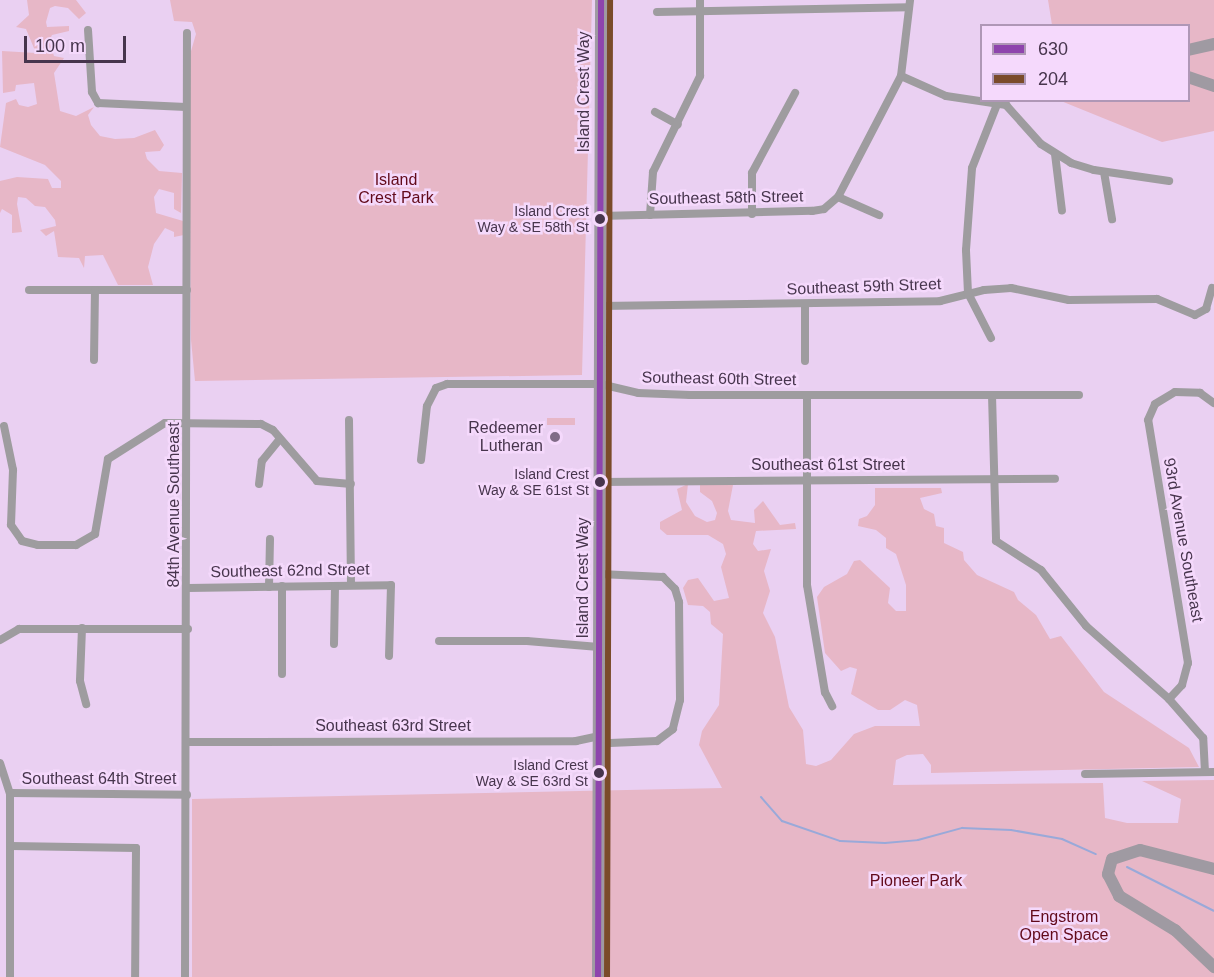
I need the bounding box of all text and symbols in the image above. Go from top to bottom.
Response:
scale bar [27,24,129,62]
legend [980,24,1190,102]
street label: Island Crest Way [574,31,594,153]
text: 100 m [35,36,85,56]
text: 630 [1038,39,1068,59]
text: 204 [1038,69,1068,89]
park label: Island Crest Park [358,170,434,208]
street label: Southeast 58th Street [648,187,804,209]
place label: Island Crest Way & SE 58th St [477,203,589,236]
marker: Island Crest Way & SE 58th St [594,213,606,225]
street label: Southeast 59th Street [786,275,942,299]
street label: Southeast 60th Street [641,368,797,390]
place label: Redeemer Lutheran [468,418,543,456]
street label: 84th Avenue Southeast [164,422,184,588]
marker: Redeemer Lutheran [548,430,562,444]
street label: Southeast 61st Street [751,455,905,475]
street label: 93rd Avenue Southeast [1159,456,1207,624]
place label: Island Crest Way & SE 61st St [478,466,589,498]
marker: Island Crest Way & SE 61st St [594,476,606,488]
street label: Island Crest Way [573,517,593,639]
street label: Southeast 62nd Street [210,560,370,582]
street label: Southeast 63rd Street [315,716,471,736]
place label: Island Crest Way & SE 63rd St [476,757,588,790]
marker: Island Crest Way & SE 63rd St [593,767,605,779]
street label: Southeast 64th Street [22,769,176,789]
park label: Pioneer Park [870,871,962,891]
park label: Engstrom Open Space [1020,907,1108,945]

